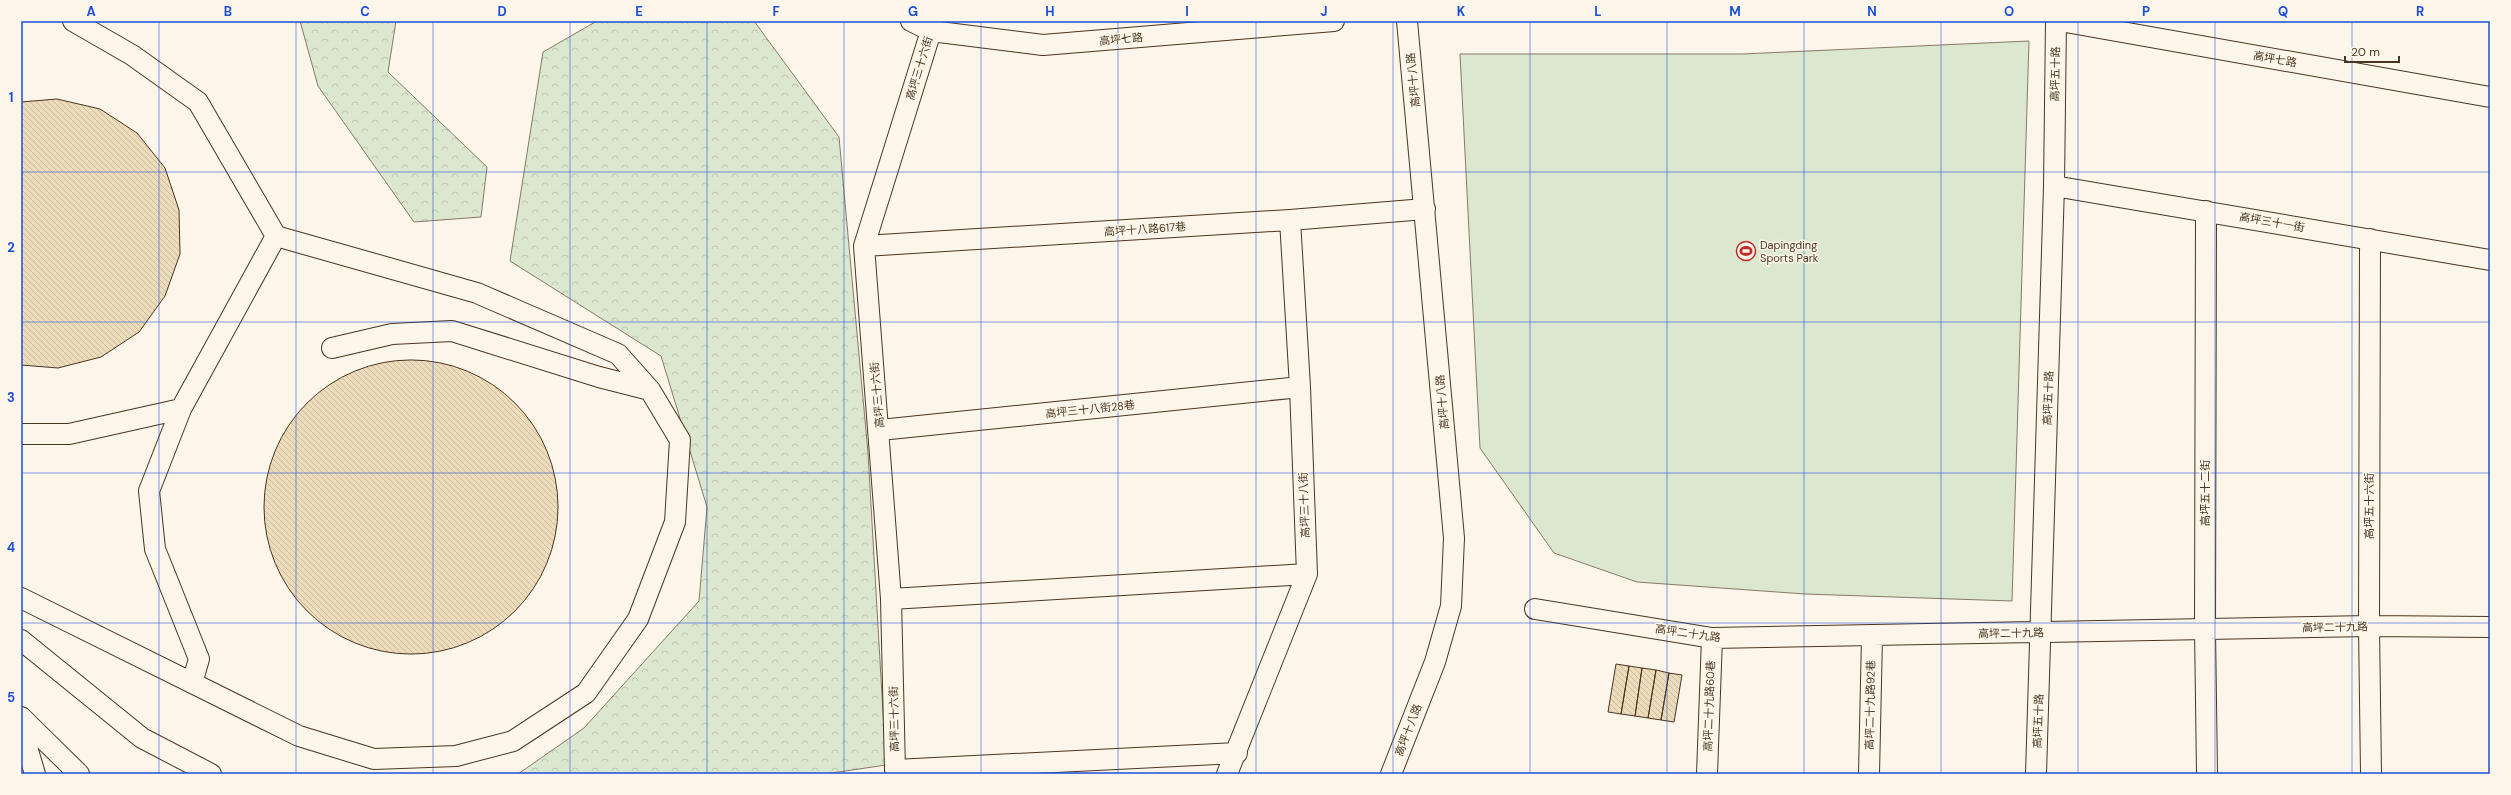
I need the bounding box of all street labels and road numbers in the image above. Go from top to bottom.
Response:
street label: 高坪七路 [1098,30,1144,48]
street label: 高坪三十六街 [903,34,935,102]
street label: 高坪五十路 [2048,46,2062,102]
street label: 高坪七路 [2252,48,2298,70]
street label: 高坪十八路 [1403,52,1423,108]
street label: 高坪三十一街 [2238,209,2306,235]
street label: 高坪十八路617巷 [1104,219,1186,239]
street label: 高坪三十六街 [867,362,887,428]
street label: 高坪五十路 [2040,370,2056,426]
street label: 高坪十八路 [1433,374,1451,430]
street label: 高坪三十八街28巷 [1045,397,1135,421]
street label: 高坪五十二街 [2198,460,2212,526]
street label: 高坪三十八街 [1296,472,1312,538]
street label: 高坪五十六街 [2362,473,2376,539]
street label: 高坪二十九路 [2302,619,2368,635]
street label: 高坪二十九路 [1654,621,1722,645]
street label: 高坪二十九路 [1978,625,2044,641]
street label: 高坪二十九路60巷 [1700,660,1718,752]
street label: 高坪二十九路92巷 [1862,660,1878,750]
street label: 高坪三十六街 [886,686,902,752]
street label: 高坪五十路 [2030,693,2046,749]
street label: 高坪十八路 [1392,702,1424,758]

